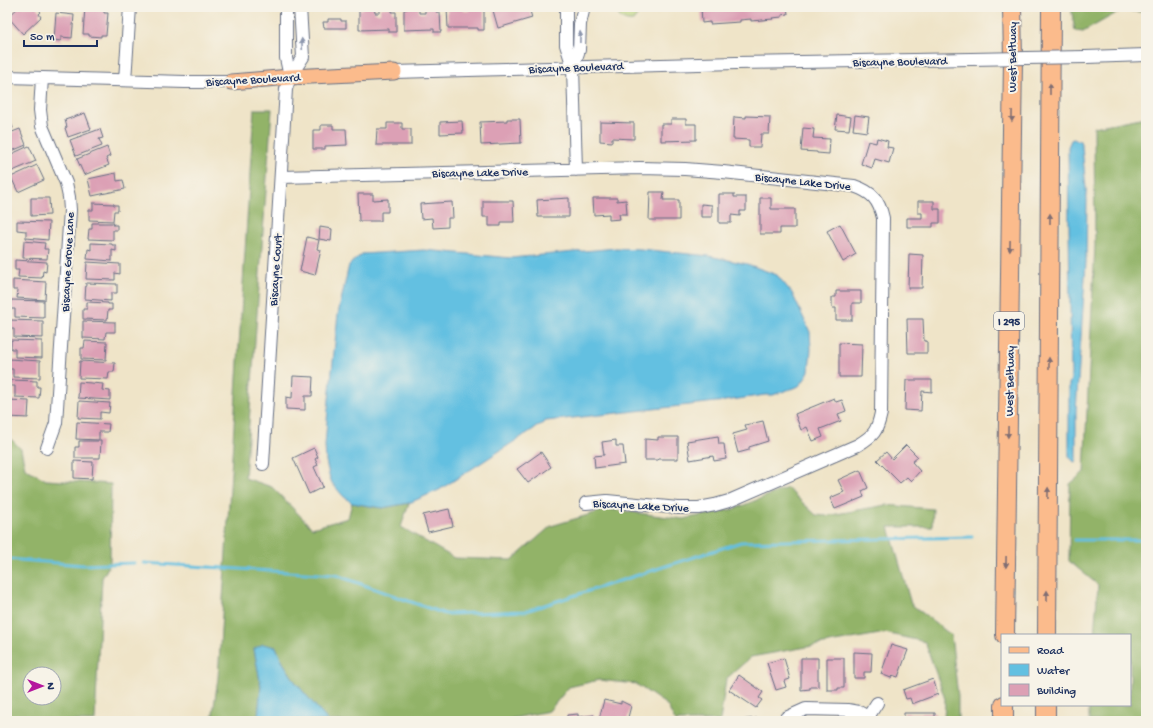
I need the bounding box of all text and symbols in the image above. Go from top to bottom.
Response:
scale bar [24,22,97,48]
street label: West Beltway [1007,22,1021,92]
text: 50 m [30,31,55,45]
one-way arrow [576,31,583,43]
one-way arrow [299,37,305,50]
street label: Biscayne Boulevard [852,55,948,71]
street label: Biscayne Boulevard [528,60,625,78]
street label: Biscayne Boulevard [204,71,302,91]
one-way arrow [1047,82,1053,95]
one-way arrow [1009,110,1015,123]
street label: Biscayne Lake Drive [431,166,529,182]
street label: Biscayne Lake Drive [753,171,852,195]
street label: Biscayne Grove Lane [59,211,79,313]
one-way arrow [1047,212,1053,225]
street label: Biscayne Court [267,233,287,308]
one-way arrow [1007,240,1013,253]
road number: I 295 [994,312,1024,330]
street label: West Beltway [1003,346,1019,416]
one-way arrow [1046,356,1052,369]
one-way arrow [1005,426,1011,439]
one-way arrow [1045,486,1051,499]
street label: Biscayne Lake Drive [592,497,690,517]
one-way arrow [1003,556,1009,569]
one-way arrow [1044,589,1050,602]
legend [1001,634,1131,706]
text: Road [1037,645,1064,659]
text: Water [1037,665,1071,679]
north arrow [22,666,62,706]
text: N [44,682,56,690]
text: Building [1036,685,1076,699]

